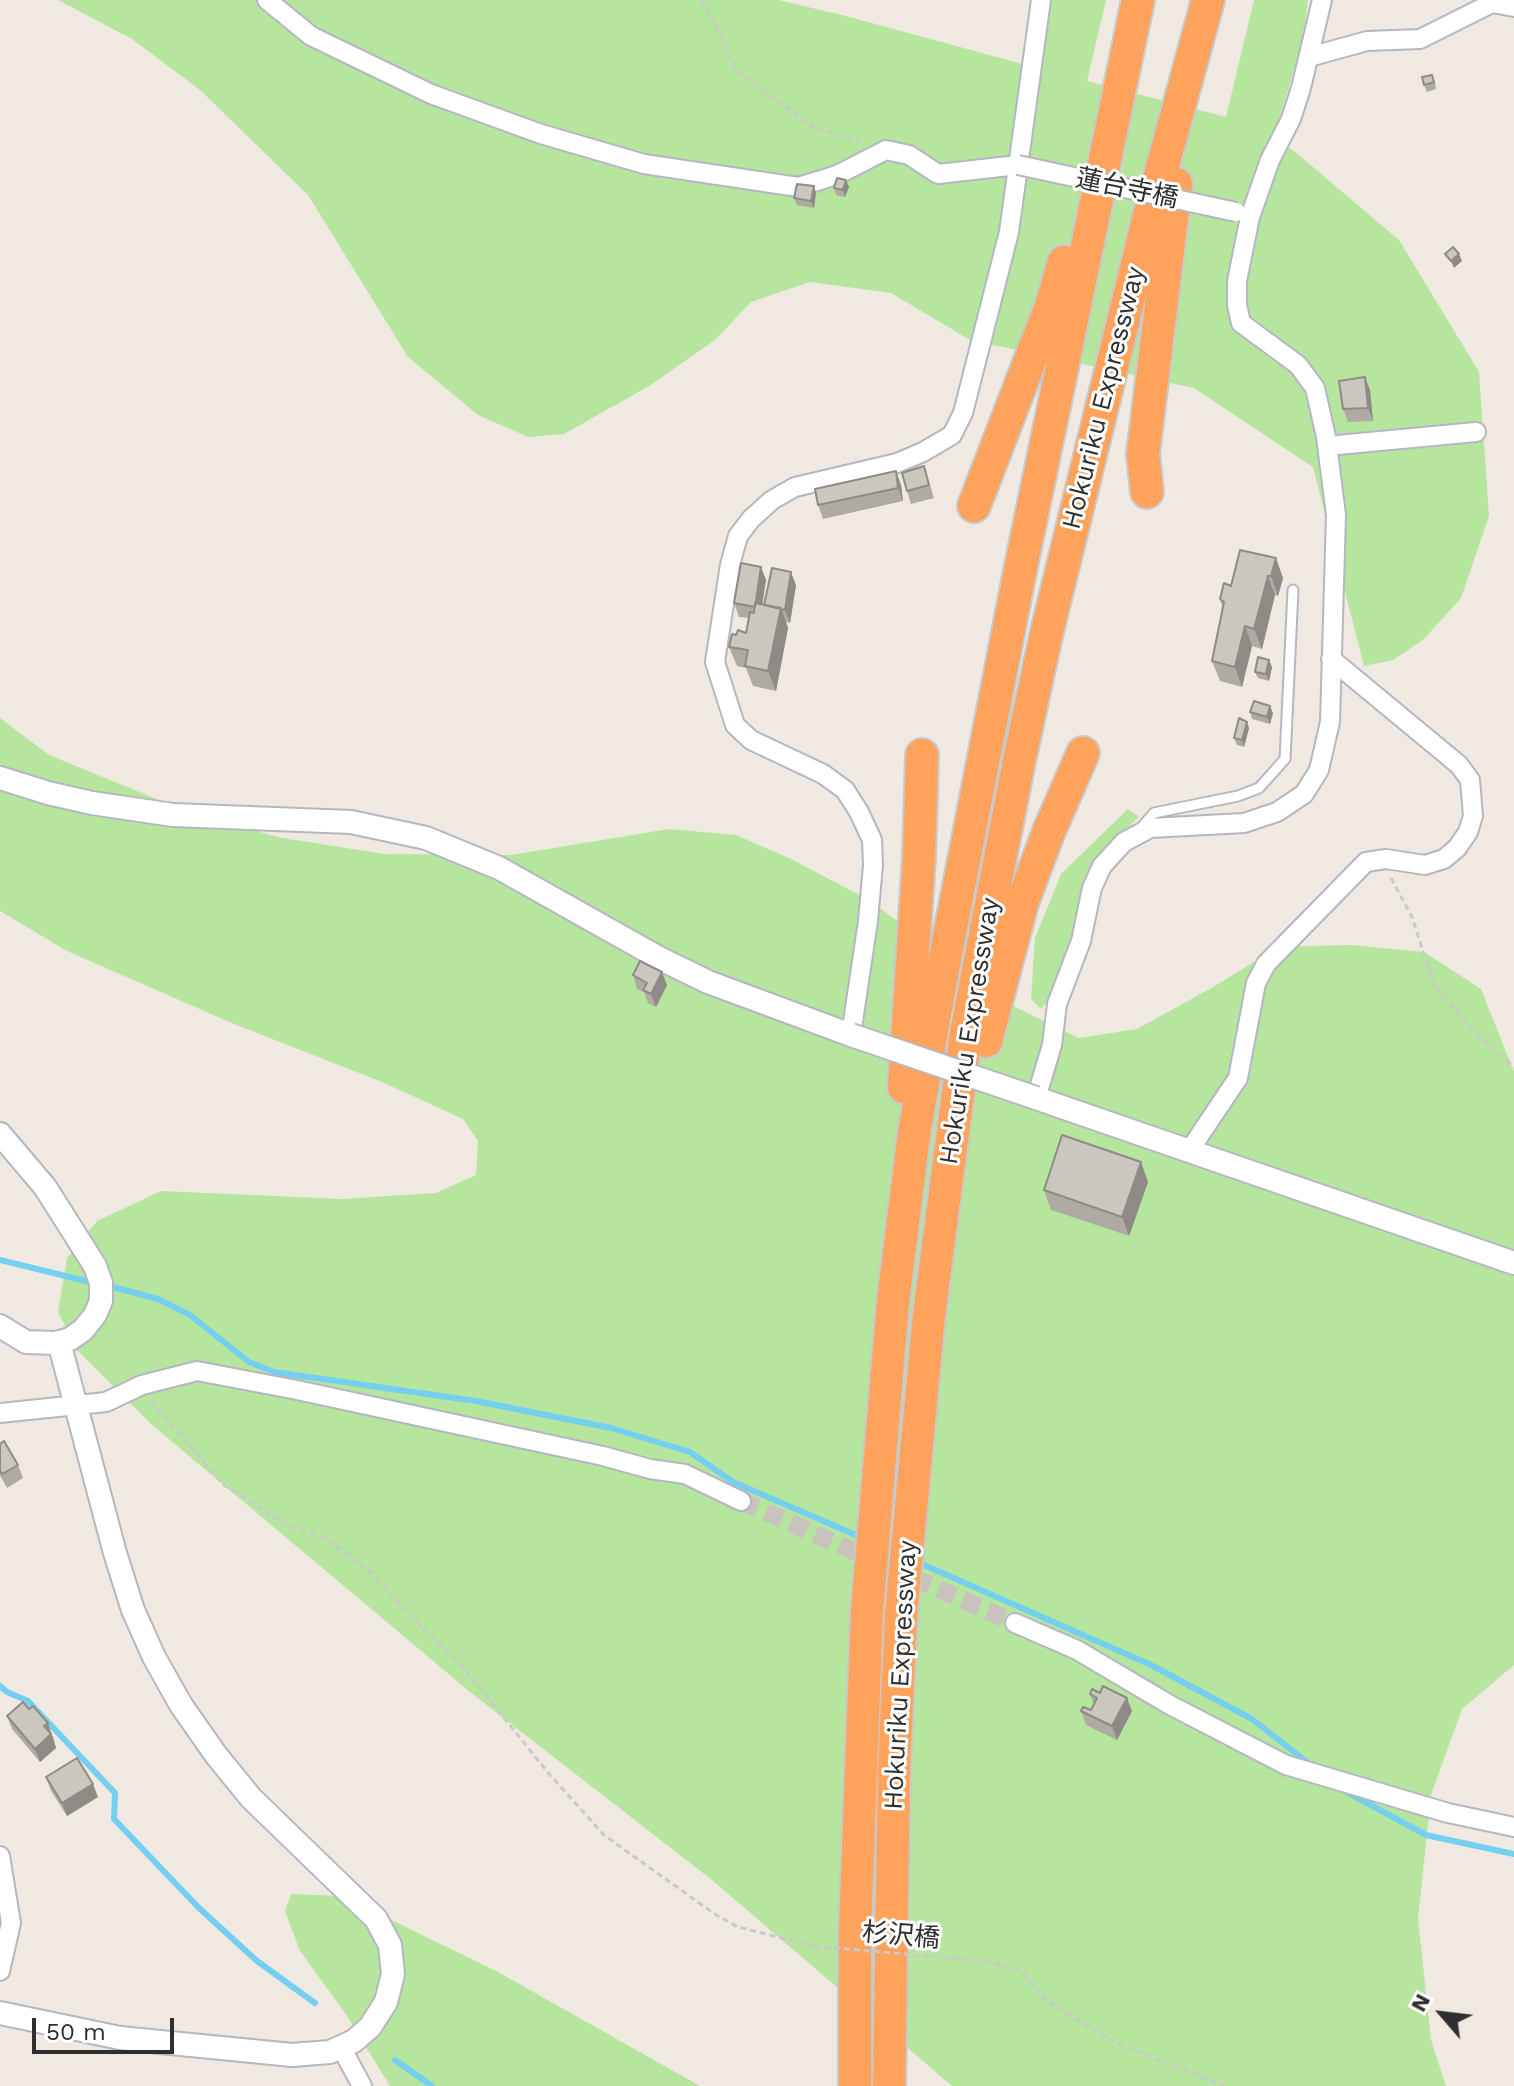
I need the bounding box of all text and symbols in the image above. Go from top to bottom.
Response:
street label: 蓮台寺橋 [1073,163,1181,215]
street label: Hokuriku Expressway [1056,263,1152,533]
street label: Hokuriku Expressway [933,895,1007,1167]
street label: Hokuriku Expressway [878,1539,924,1811]
street label: 杉沢橋 [861,1917,941,1955]
north arrow [1402,1974,1482,2054]
text: N [1406,1989,1435,2016]
scale bar [36,2002,178,2052]
text: 50 m [46,2018,106,2046]

